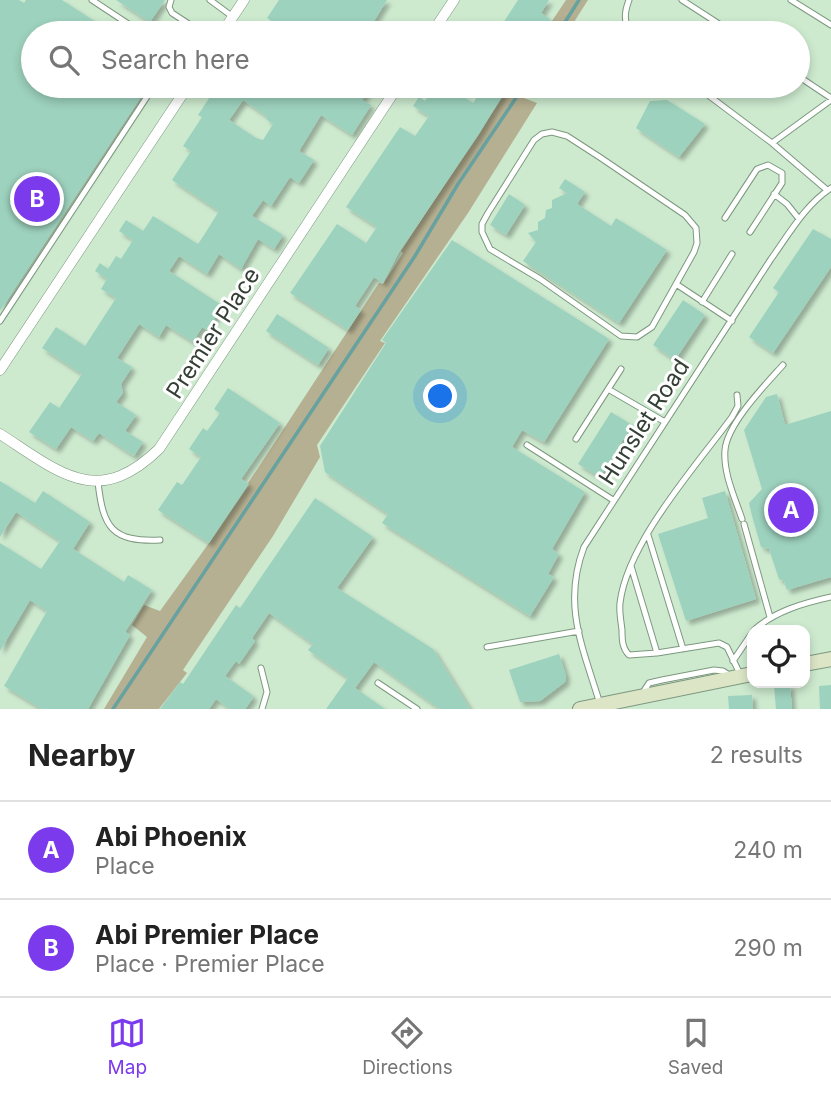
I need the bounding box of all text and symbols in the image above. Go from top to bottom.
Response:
search box [21,21,810,98]
icon: search [45,41,83,79]
text: Search here [101,44,250,75]
pin: B [14,173,60,225]
street label: Premier Place [160,262,266,404]
street label: Hunslet Road [593,354,695,490]
your location [423,379,457,413]
pin: A [768,484,814,536]
map controls [747,625,810,688]
button: locate [747,625,810,688]
text: Nearby [28,737,136,773]
text: 2 results [710,741,803,769]
text: Abi Phoenix [95,821,247,852]
text: A [42,836,60,864]
text: 240 m [733,836,803,864]
text: Place [95,852,155,880]
text: Abi Premier Place [95,919,319,950]
text: B [43,934,59,962]
text: 290 m [734,934,803,962]
text: Place · Premier Place [95,950,325,978]
tab: Map [108,1014,147,1079]
tab: Directions [362,1014,453,1079]
tab: Saved [668,1014,723,1079]

